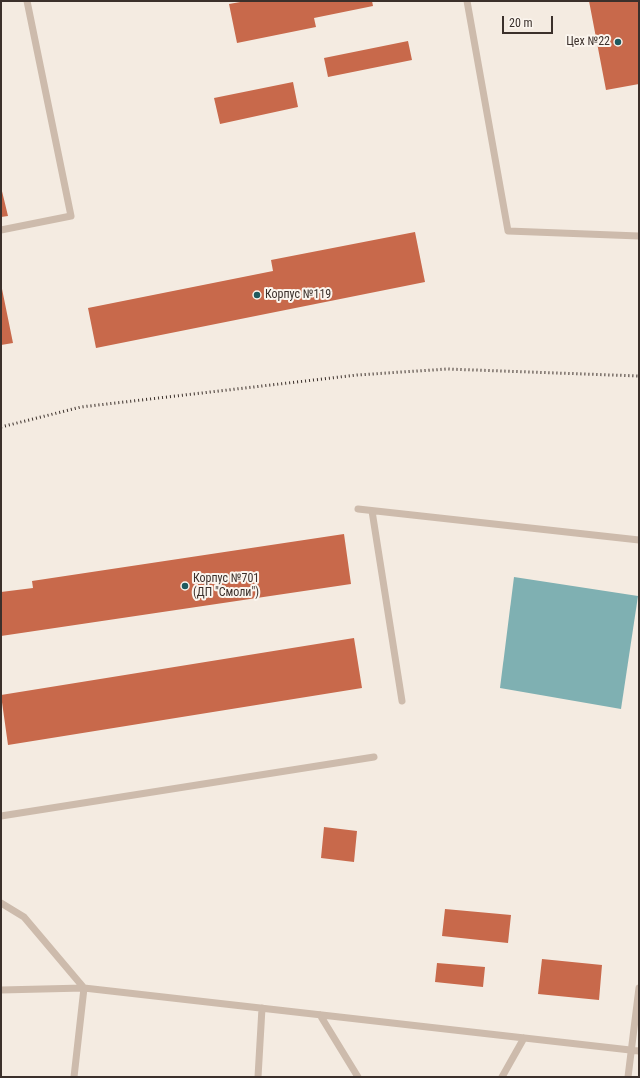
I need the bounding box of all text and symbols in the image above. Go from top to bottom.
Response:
scale bar [504,8,555,34]
text: 20 m [509,16,533,30]
place label: Цех №22 [566,35,610,49]
marker: Цех №22 [613,37,623,47]
place label: Корпус №119 [265,288,331,302]
marker: Корпус №119 [252,290,262,300]
place label: Корпус №701 (ДП "Смоли") [193,572,259,600]
marker: Корпус №701 (ДП "Смоли") [180,581,190,591]

